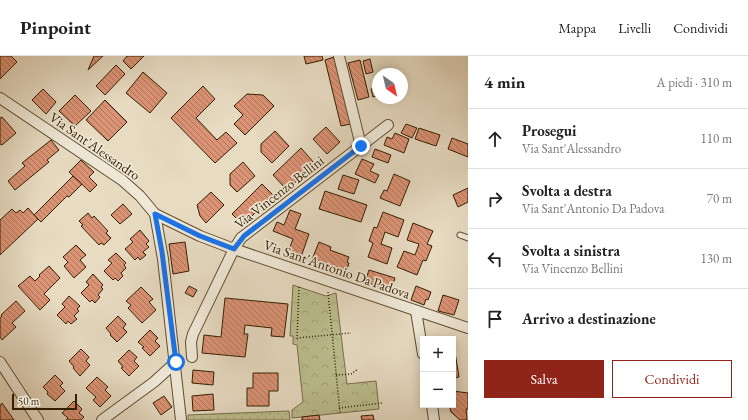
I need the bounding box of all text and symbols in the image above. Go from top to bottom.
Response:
text: Pinpoint [20,15,91,40]
text: Mappa [558,19,596,37]
text: Livelli [618,19,651,37]
text: Condividi [673,19,728,37]
north arrow [372,68,408,104]
text: 4 min [484,71,525,93]
text: A piedi · 310 m [657,74,732,91]
street label: Via Sant'Alessandro [46,108,144,184]
text: Prosegui [522,121,577,140]
icon: ahead [484,128,506,150]
text: 110 m [701,130,732,147]
route end [352,137,370,155]
text: Via Sant'Alessandro [522,140,621,157]
street label: Via Vincenzo Bellini [231,151,328,233]
text: Svolta a destra [522,181,612,200]
icon: right [484,188,506,210]
text: 70 m [707,190,732,207]
text: Via Sant'Antonio Da Padova [522,200,665,217]
street label: Via Sant'Antonio Da Padova [262,236,413,303]
text: Svolta a sinistra [522,241,620,260]
icon: left [484,248,506,270]
text: 130 m [701,250,732,267]
text: Via Vincenzo Bellini [522,260,623,277]
icon: arrive [484,308,506,330]
text: Arrivo a destinazione [522,309,656,328]
map controls [420,336,456,408]
button: + [420,336,456,372]
route start [167,353,185,371]
button: Salva [484,360,604,398]
button: Condividi [612,360,732,398]
button: − [420,372,456,408]
scale bar [12,392,77,411]
text: 50 m [18,394,39,408]

